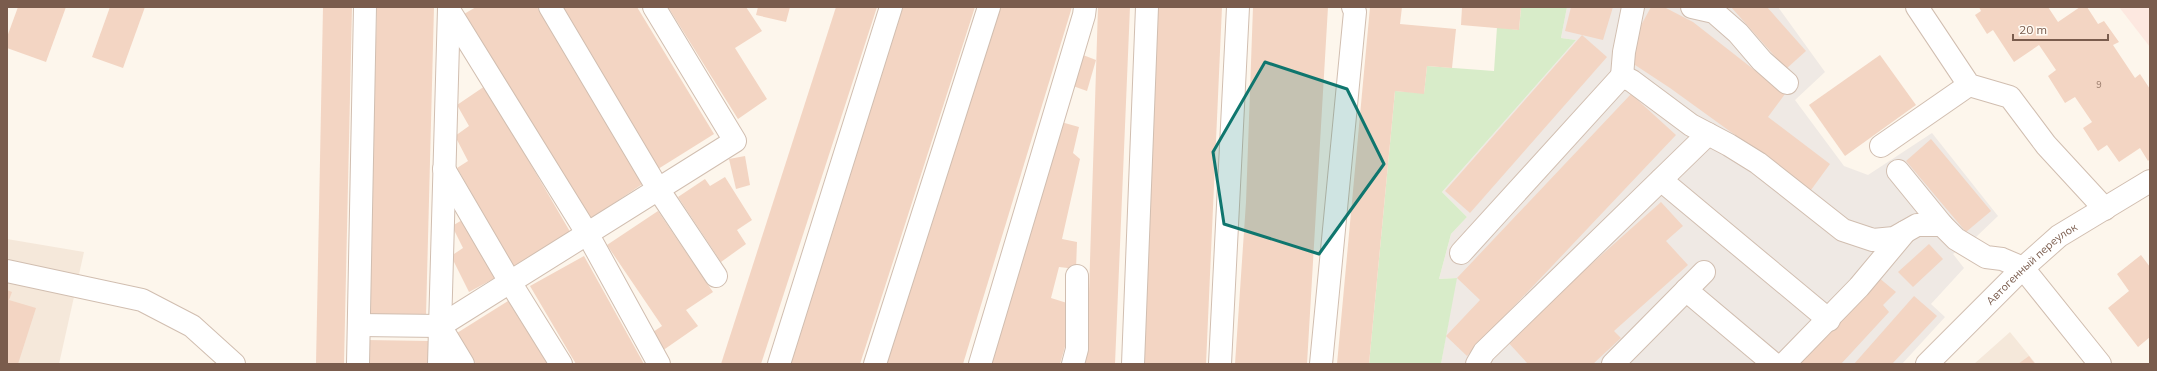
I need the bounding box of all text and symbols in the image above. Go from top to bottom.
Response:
scale bar [2013,16,2108,42]
text: 20 m [2019,22,2047,37]
house number: 9 [2096,79,2102,90]
street label: Автогенный переулок [1983,220,2080,308]

